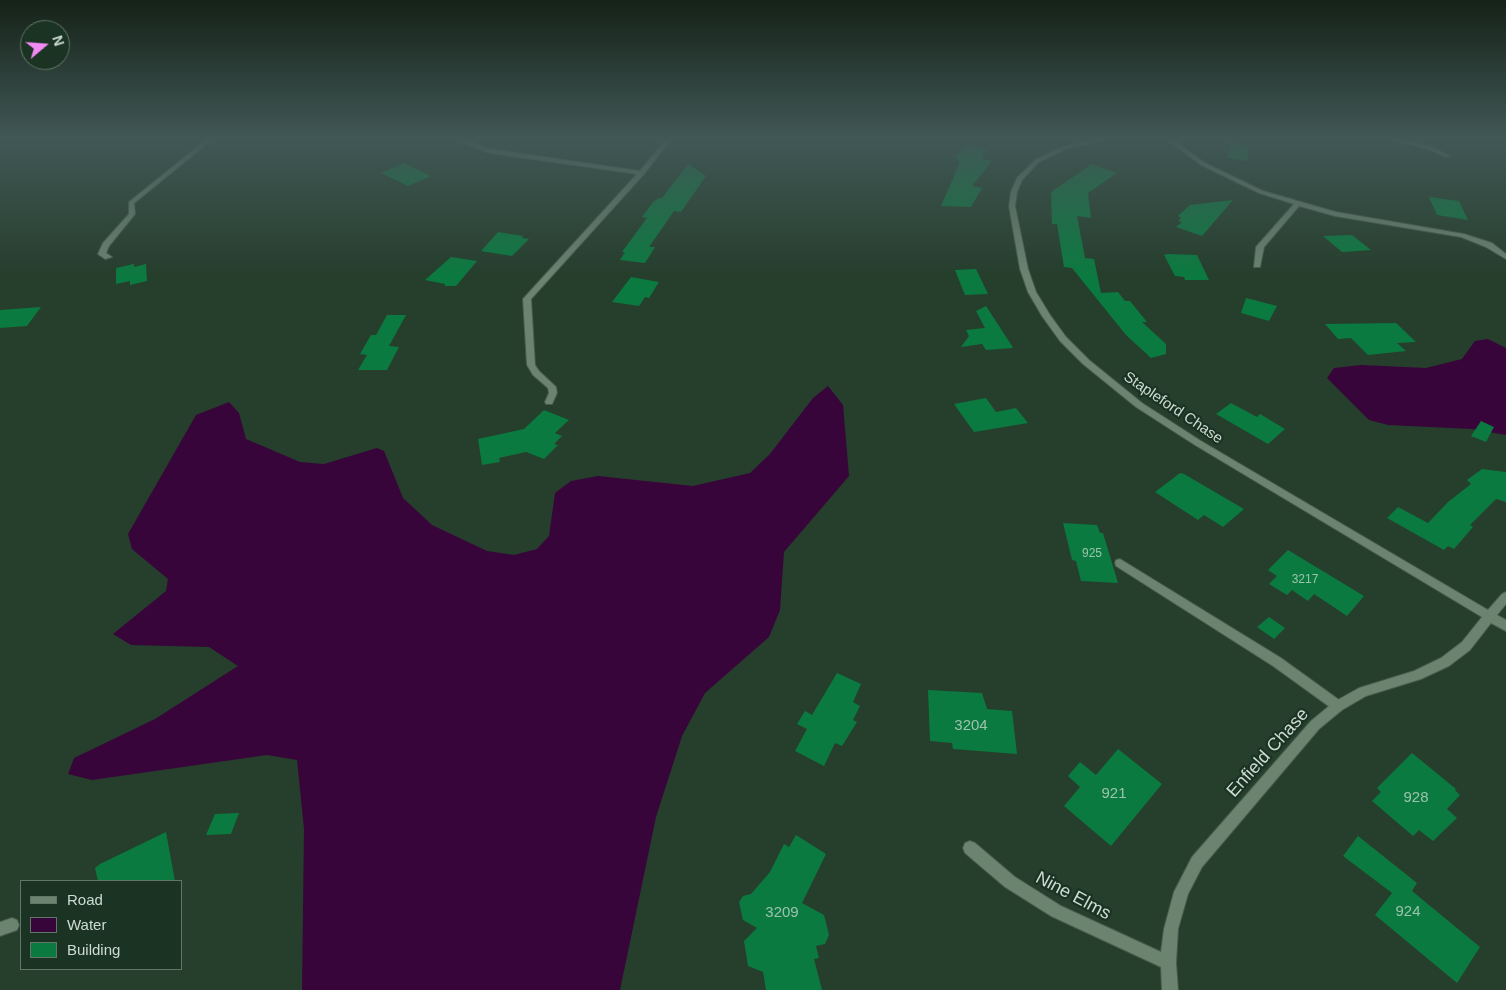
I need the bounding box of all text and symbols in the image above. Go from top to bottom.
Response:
north arrow [20,20,70,70]
text: N [49,33,67,48]
street label: Stapleford Chase [1120,368,1226,448]
house number: 925 [1082,547,1102,561]
house number: 3217 [1292,573,1318,587]
street label: Enfield Chase [1222,704,1314,802]
house number: 3204 [954,717,988,735]
house number: 921 [1101,785,1127,803]
house number: 928 [1403,789,1429,807]
street label: Nine Elms [1032,867,1114,925]
legend [20,880,182,970]
text: Road [67,891,103,908]
house number: 924 [1395,903,1421,921]
house number: 3209 [765,904,799,922]
text: Water [67,916,106,933]
text: Building [67,941,120,958]

